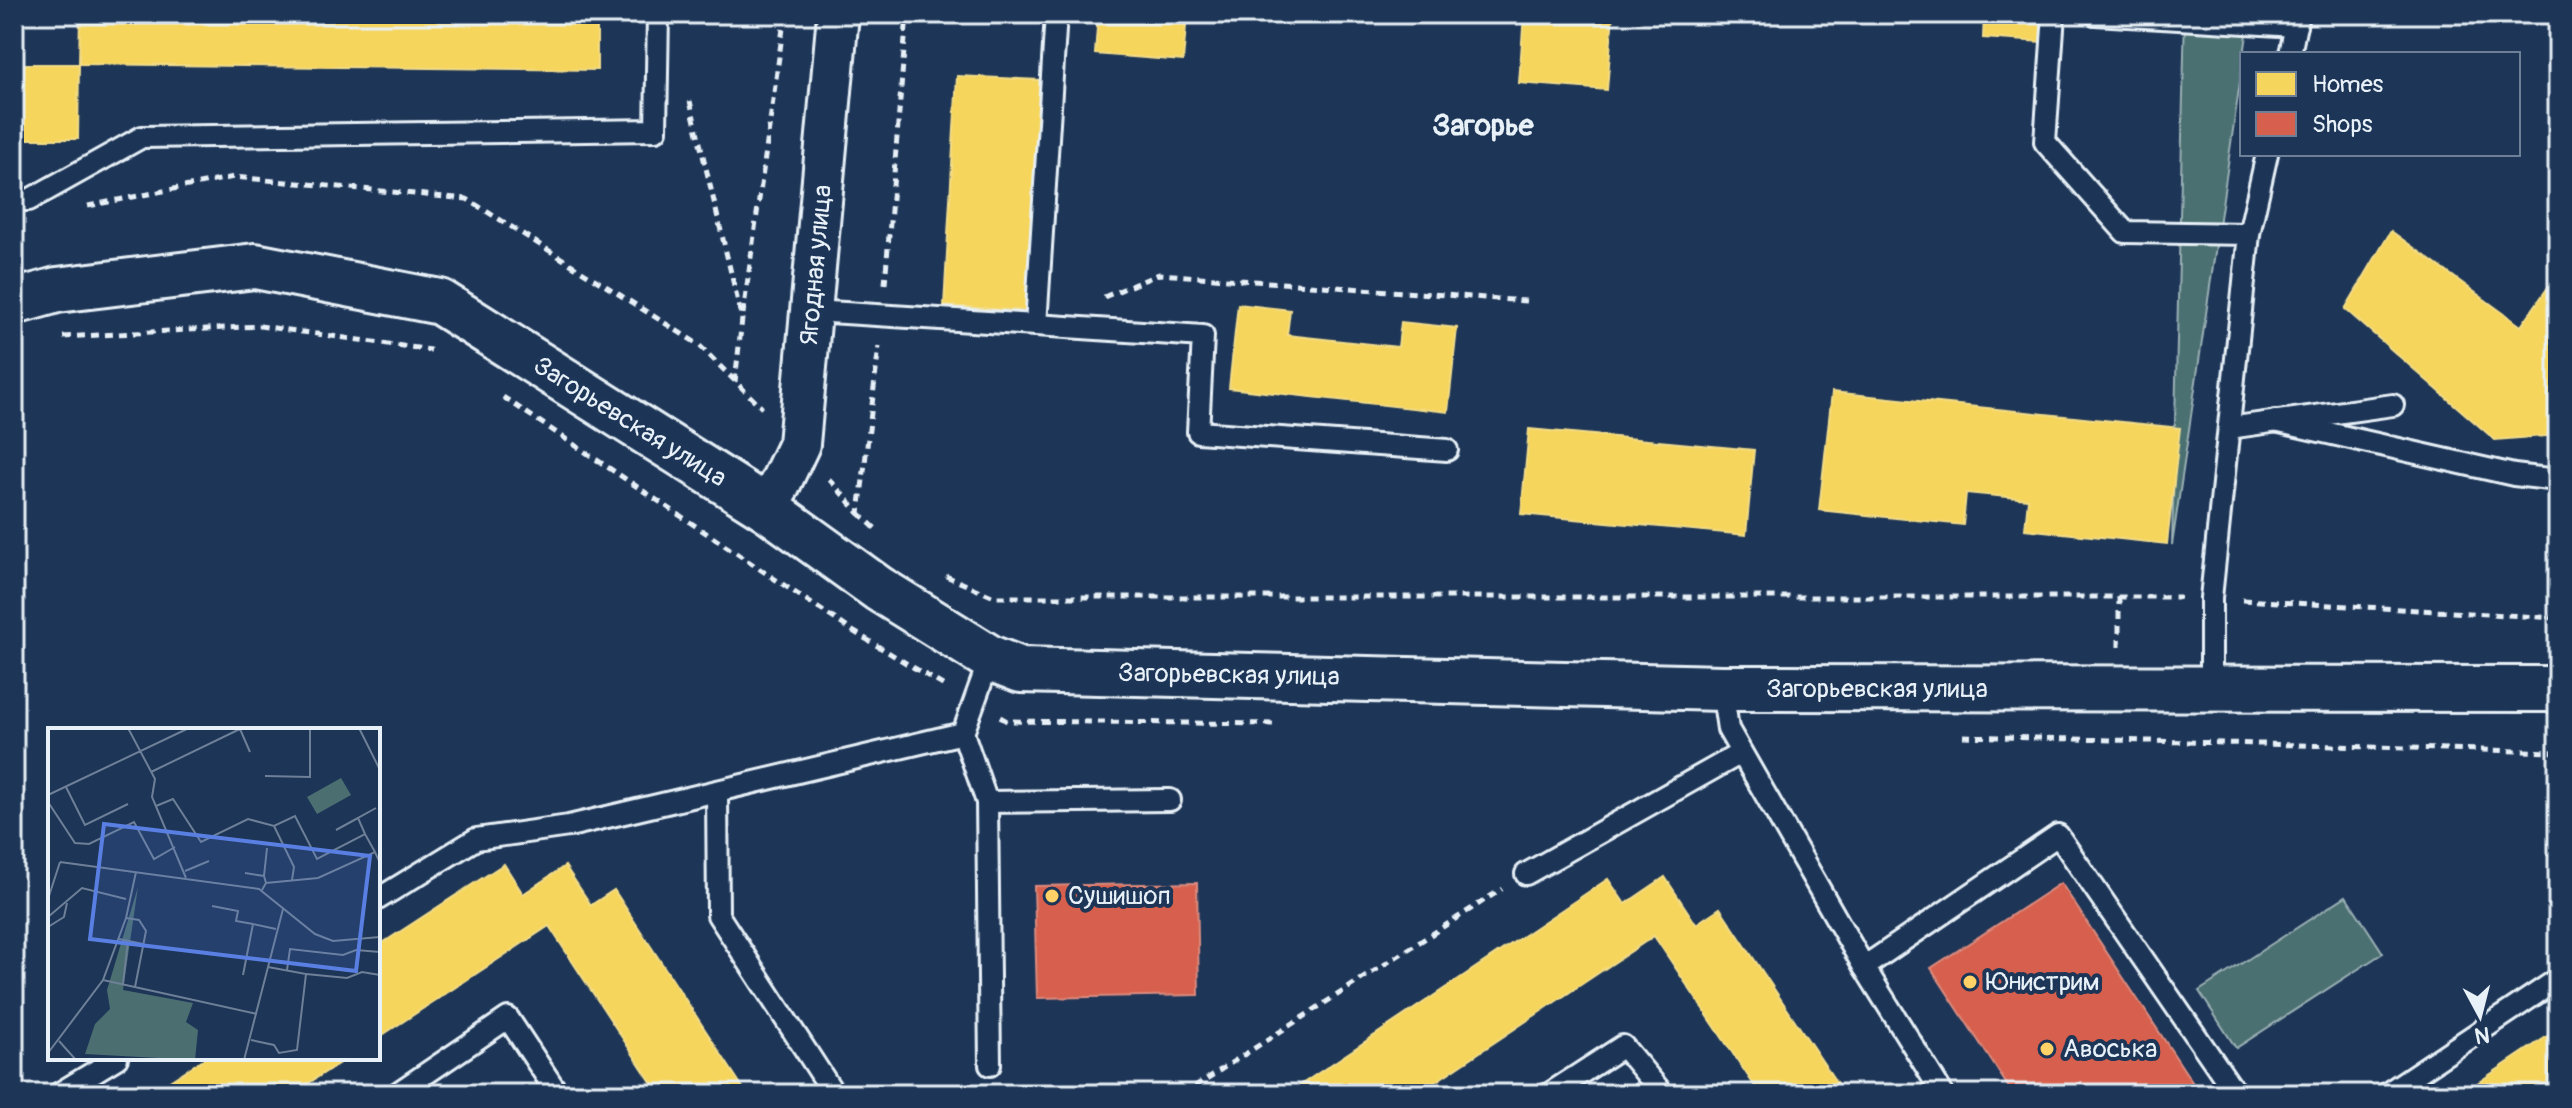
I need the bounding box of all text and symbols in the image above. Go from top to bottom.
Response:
legend [2240,52,2520,156]
text: Homes [2312,70,2384,99]
district label: Загорье [1432,107,1535,144]
text: Shops [2312,110,2373,139]
street label: Ягодная улица [793,183,839,347]
street label: Загорьевская улица [528,350,732,494]
street label: Загорьевская улица [1118,657,1340,693]
street label: Загорьевская улица [1766,673,1988,705]
inset map [48,728,380,1060]
place label: Сушишоп [1068,880,1171,912]
marker: Сушишоп [1043,887,1061,905]
place label: Юнистрим [1986,966,2100,998]
marker: Юнистрим [1961,973,1979,991]
north arrow [2440,976,2520,1056]
text: N [2473,1020,2491,1050]
place label: Авоська [2063,1033,2157,1065]
marker: Авоська [2038,1040,2056,1058]

